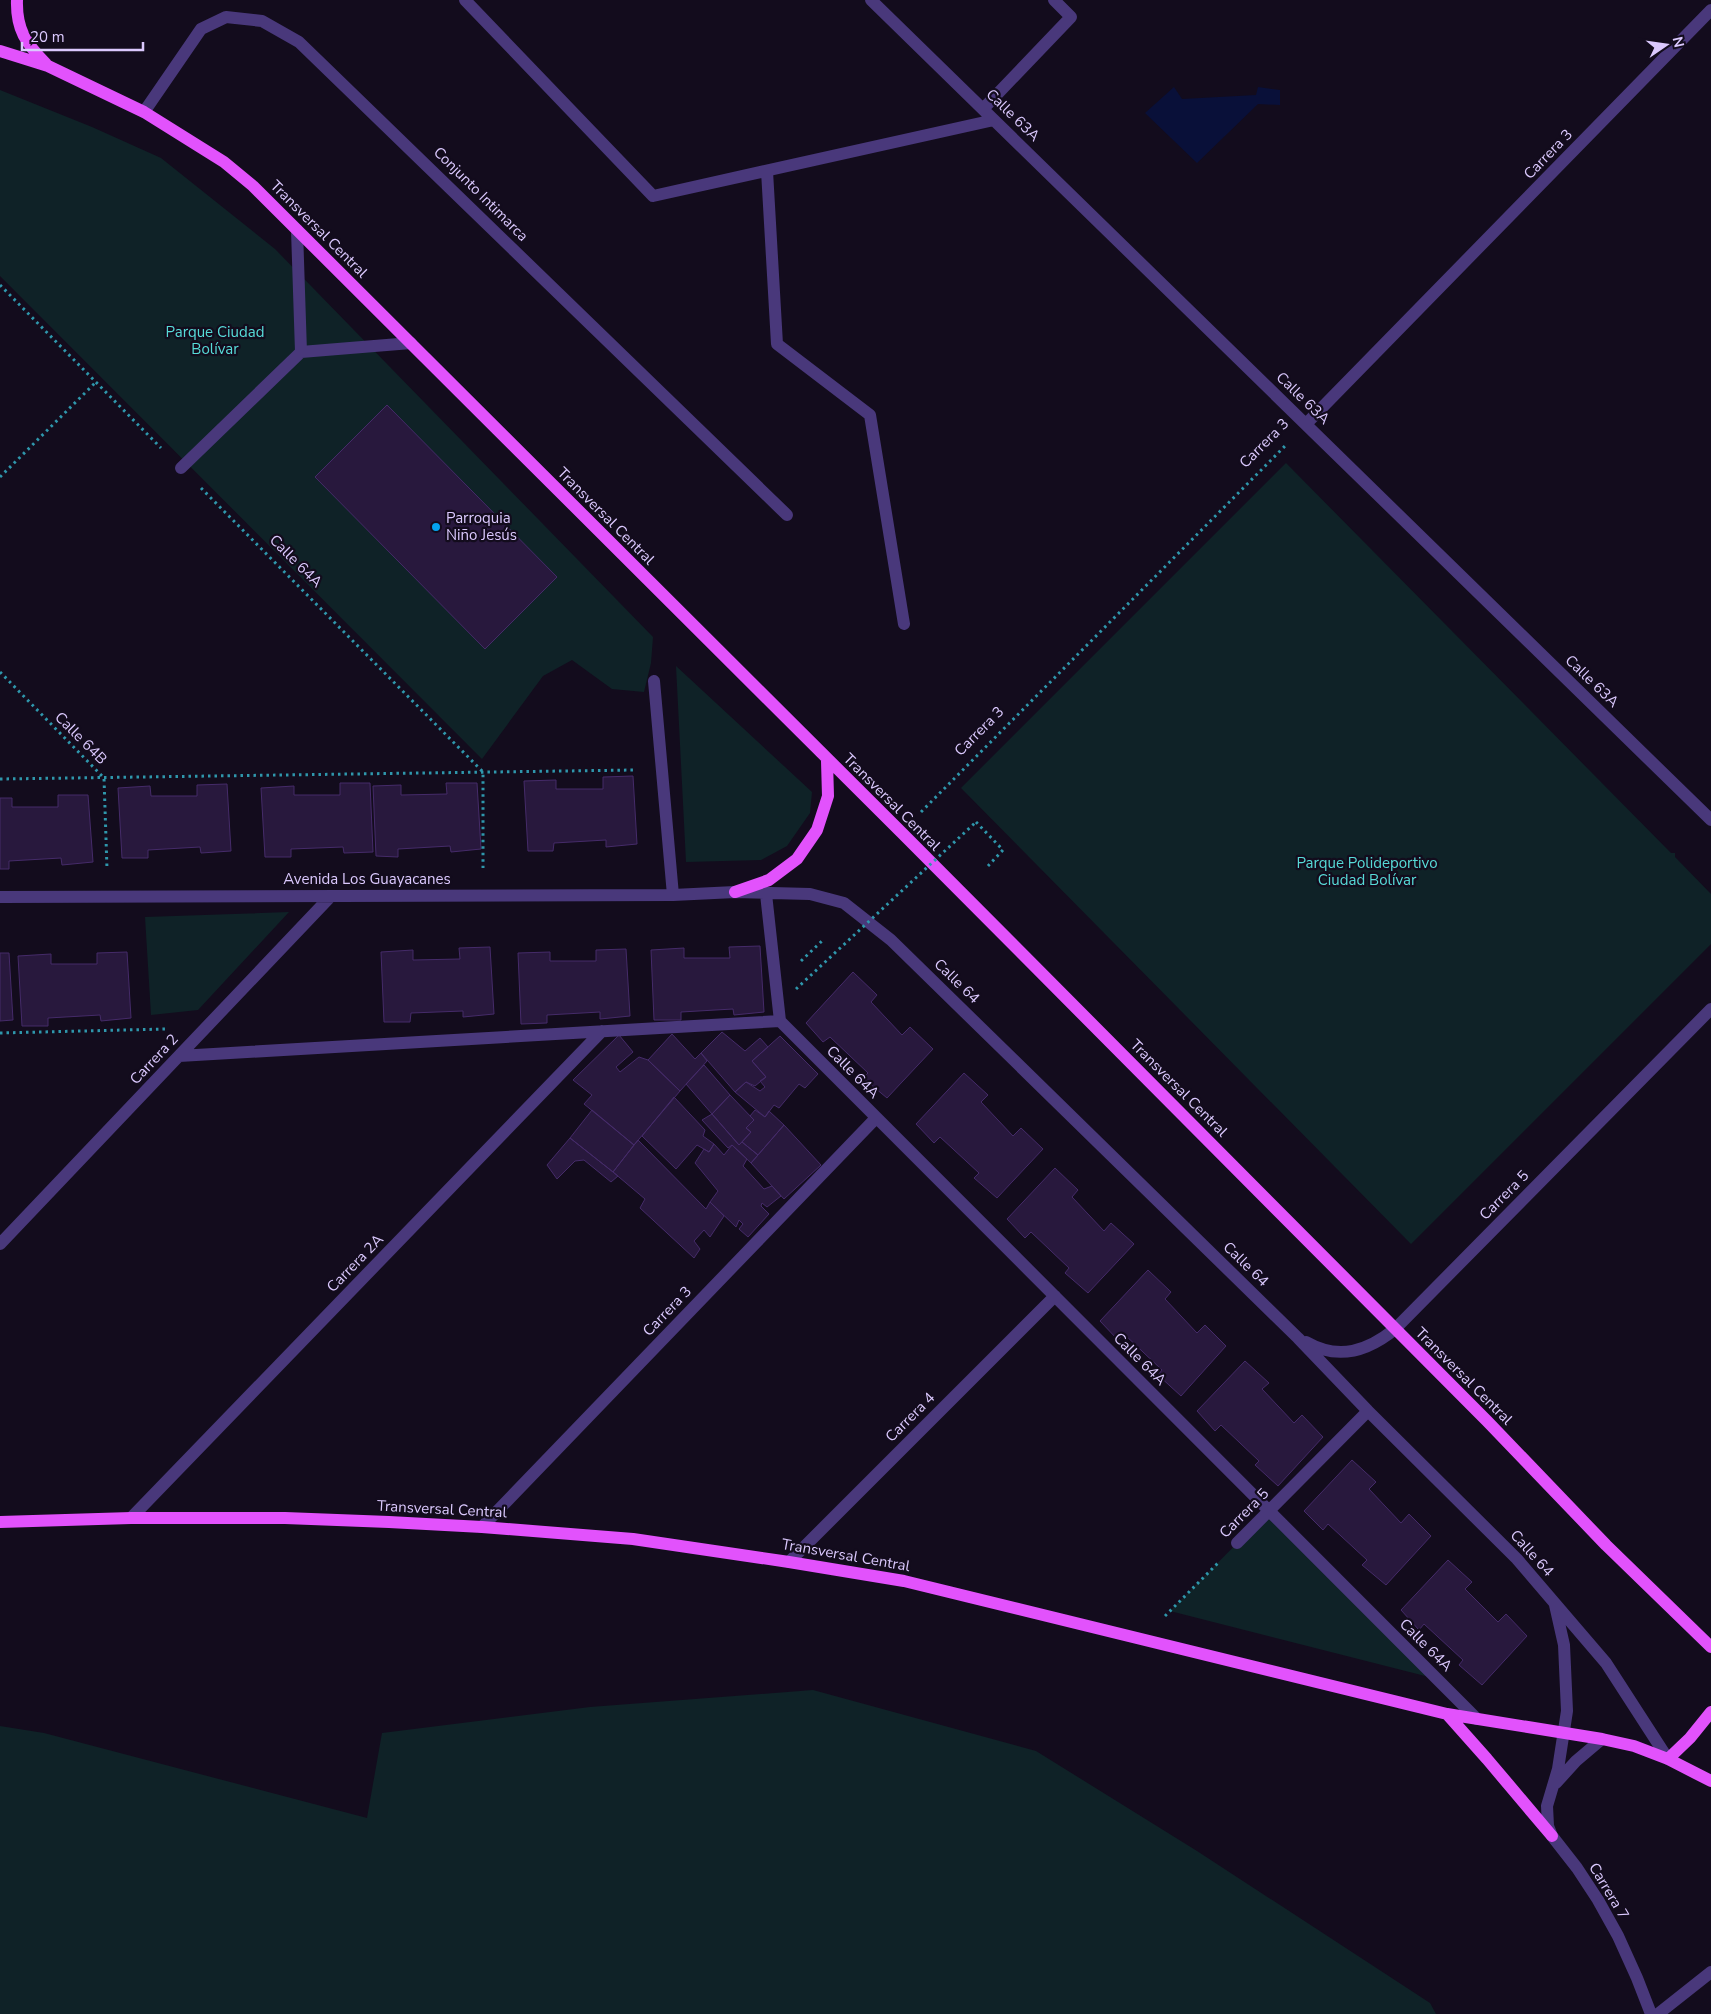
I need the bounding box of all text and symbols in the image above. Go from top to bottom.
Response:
scale bar [22,20,144,52]
north arrow [1641,20,1691,70]
text: 20 m [30,27,65,47]
text: N [1668,35,1689,49]
street label: Calle 63A [982,84,1044,146]
street label: Carrera 3 [1519,125,1577,183]
street label: Conjunto Intimarca [429,142,533,246]
street label: Transversal Central [266,176,372,282]
park label: Parque Ciudad Bolívar [166,322,264,359]
street label: Calle 63A [1272,367,1334,429]
street label: Carrera 3 [1235,414,1293,472]
street label: Transversal Central [553,463,659,569]
place label: Parroquia Niño Jesús [446,508,517,545]
marker: Parroquia Niño Jesús [430,521,442,533]
street label: Calle 64A [265,530,327,592]
street label: Calle 63A [1561,650,1623,712]
street label: Carrera 3 [950,702,1008,760]
street label: Calle 64B [50,707,112,769]
street label: Transversal Central [839,749,945,855]
park label: Parque Polideportivo Ciudad Bolívar [1296,853,1438,890]
street label: Avenida Los Guayacanes [283,869,451,889]
street label: Calle 64 [930,954,984,1008]
street label: Carrera 2 [125,1029,183,1089]
street label: Transversal Central [1126,1035,1232,1141]
street label: Calle 64A [822,1041,884,1103]
street label: Carrera 5 [1475,1166,1533,1224]
street label: Carrera 2A [322,1230,388,1296]
street label: Calle 64 [1219,1237,1273,1291]
street label: Carrera 3 [638,1282,696,1340]
street label: Transversal Central [1411,1323,1517,1429]
street label: Calle 64A [1109,1328,1171,1390]
street label: Carrera 4 [881,1388,939,1446]
street label: Carrera 5 [1215,1484,1273,1542]
street label: Transversal Central [377,1496,508,1522]
street label: Calle 64 [1506,1525,1558,1581]
street label: Transversal Central [780,1534,912,1576]
street label: Calle 64A [1395,1614,1457,1676]
street label: Carrera 7 [1584,1859,1634,1923]

